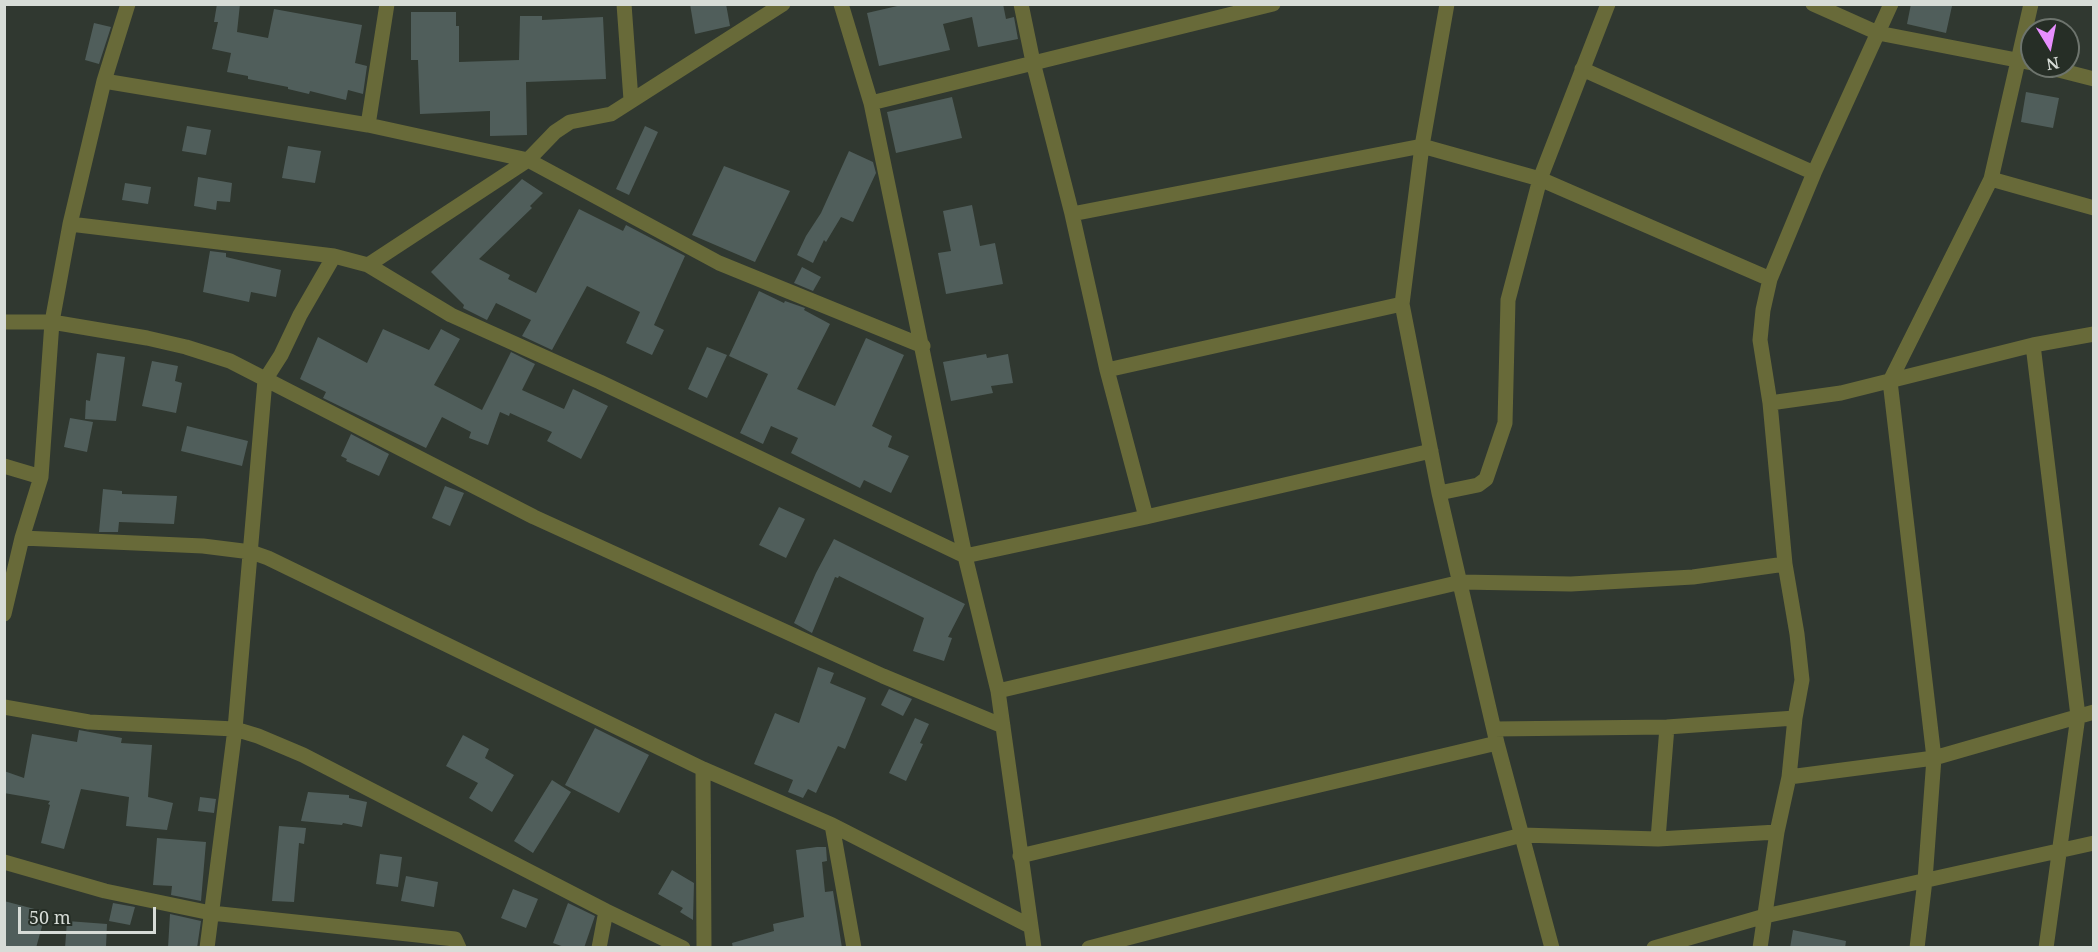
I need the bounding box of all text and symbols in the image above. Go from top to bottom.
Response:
north arrow [2020,18,2080,78]
text: N [2045,52,2061,76]
scale bar [21,895,159,933]
text: 50 m [29,905,71,929]

